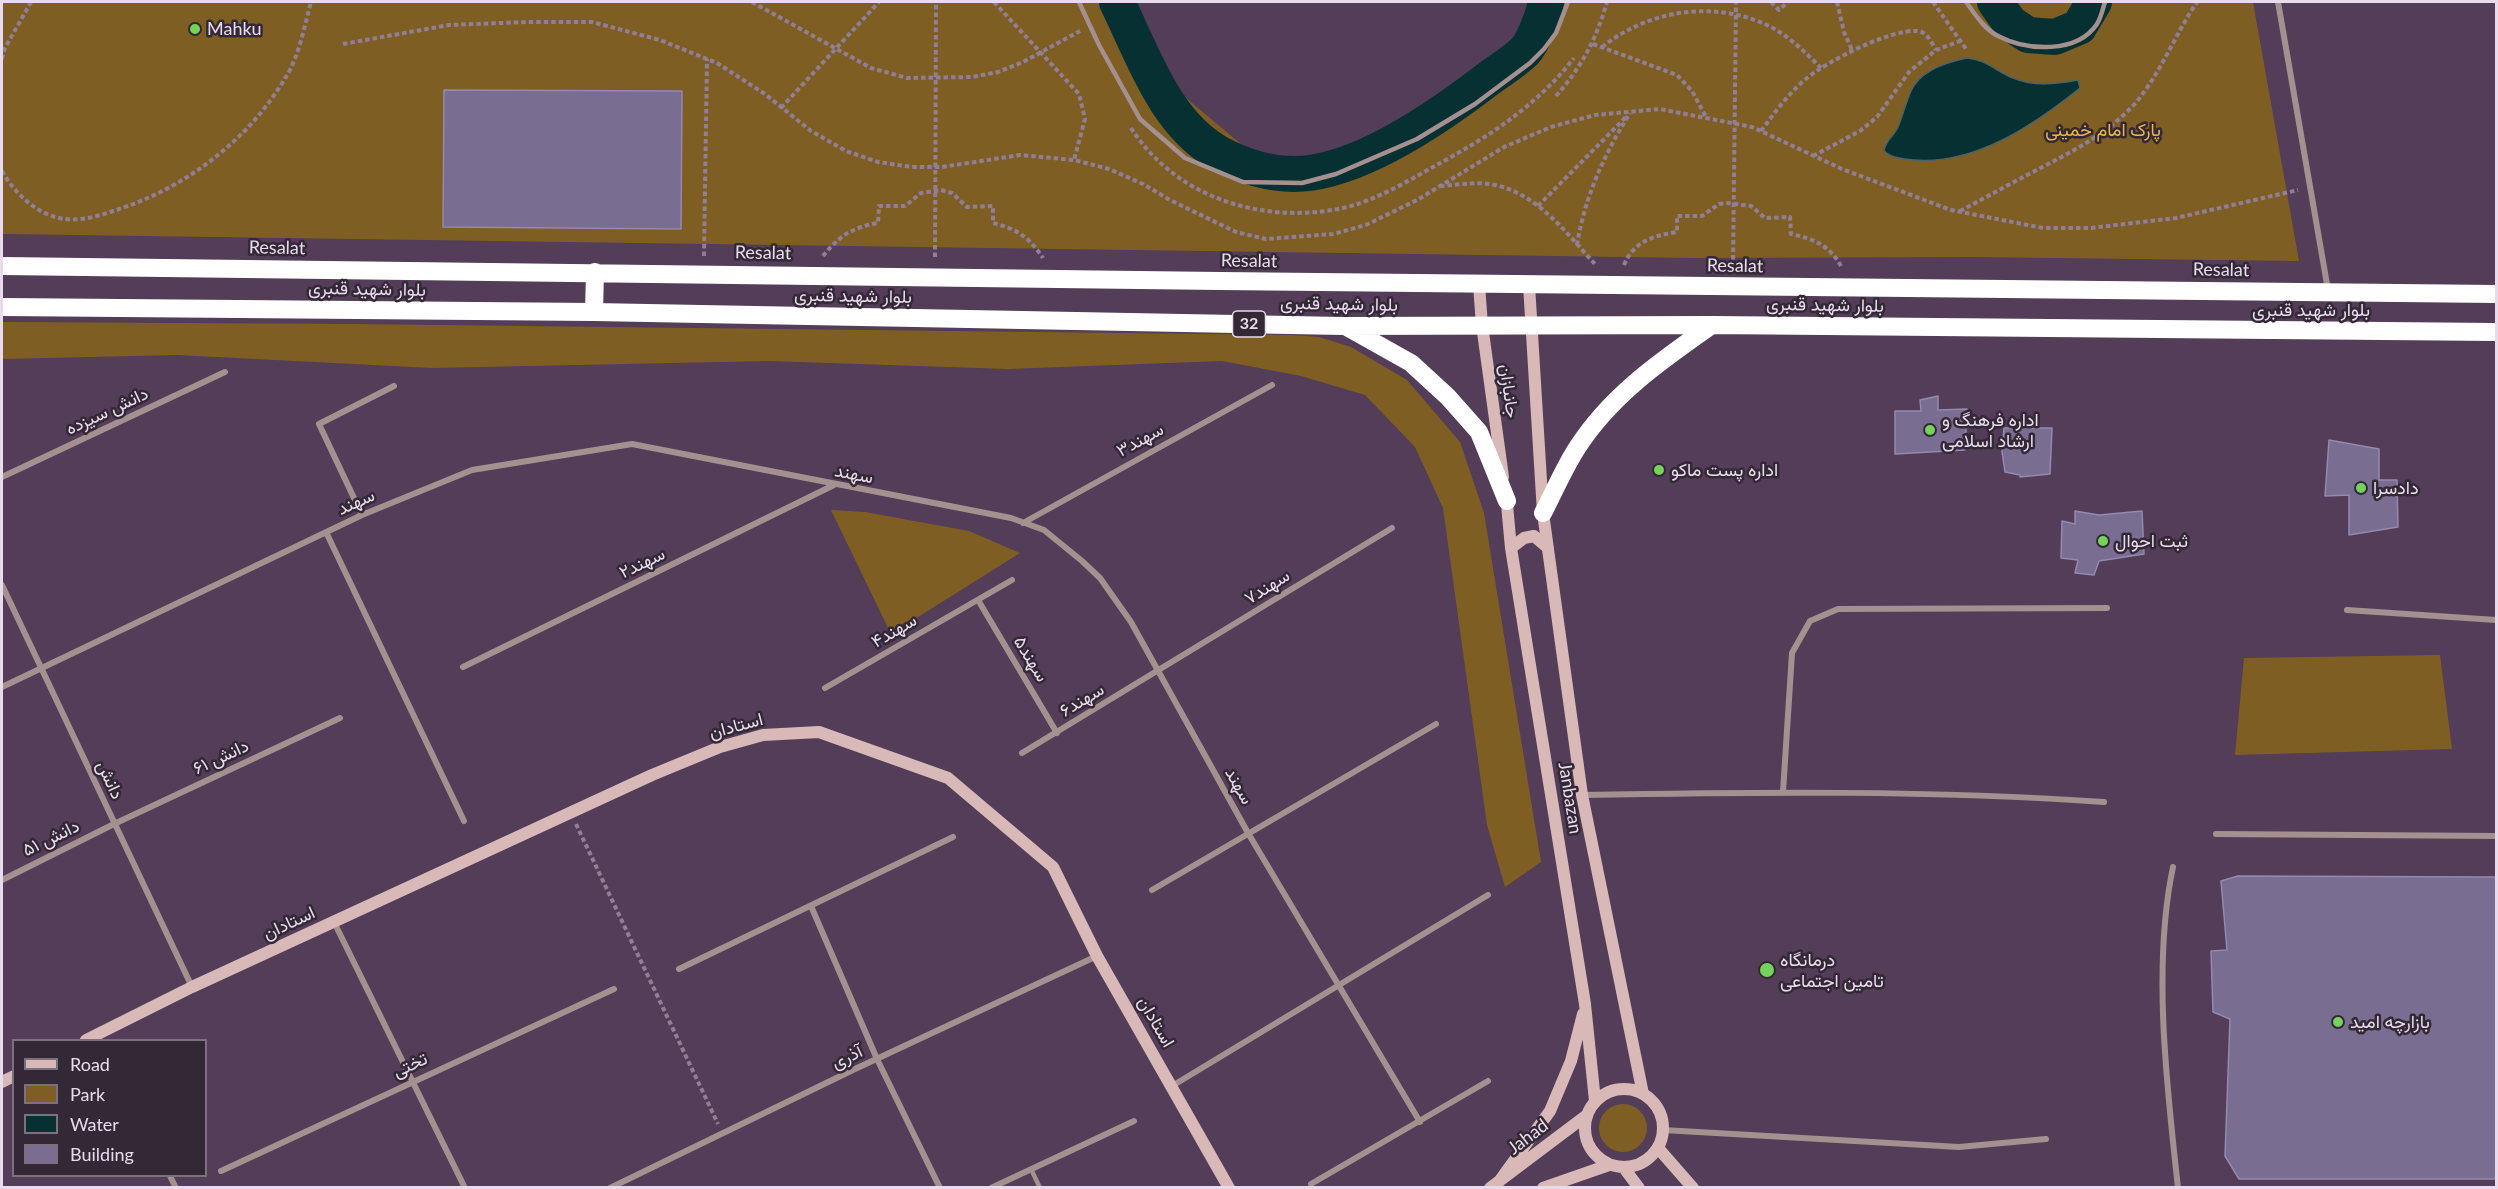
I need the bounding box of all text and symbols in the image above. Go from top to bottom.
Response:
place label: Mahku [207,18,262,40]
marker: Mahku [188,22,202,36]
park label: پارک امام خمینی [2045,119,2161,141]
street label: Resalat [249,237,305,259]
street label: Resalat [735,242,791,264]
street label: Resalat [1221,250,1277,272]
street label: Resalat [1707,255,1763,277]
street label: Resalat [2193,259,2249,281]
street label: بلوار شهید قنبری [308,277,426,301]
street label: بلوار شهید قنبری [794,284,912,308]
street label: بلوار شهید قنبری [1280,292,1398,316]
street label: بلوار شهید قنبری [1766,293,1884,317]
street label: بلوار شهید قنبری [2252,299,2370,321]
road number: 32 [1232,311,1266,337]
street label: جانبازان [1495,363,1523,419]
street label: دانش سیزده [62,382,152,440]
place label: اداره فرهنگ و ارشاد اسلامی [1942,409,2039,452]
street label: سهند۳ [1113,418,1167,462]
marker: اداره فرهنگ و ارشاد اسلامی [1923,423,1937,437]
place label: اداره پست ماکو [1671,459,1778,481]
street label: سهند [833,460,875,488]
marker: اداره پست ماکو [1652,463,1666,477]
place label: دادسرا [2373,477,2418,499]
marker: دادسرا [2354,481,2368,495]
street label: سهند [334,484,378,520]
place label: ثبت احوال [2115,530,2188,552]
marker: ثبت احوال [2096,534,2110,548]
street label: سهند۲ [616,543,668,583]
street label: سهند۷ [1240,565,1294,609]
street label: سهند۴ [867,609,921,653]
street label: سهند۵ [1009,632,1053,686]
street label: سهند۶ [1056,678,1108,722]
street label: استادان [707,708,765,744]
street label: دانش ۶۱ [190,735,252,779]
street label: دانش [92,757,128,803]
street label: Janbazan [1554,761,1586,835]
street label: سهند [1220,764,1258,808]
street label: دانش ۵۱ [19,815,83,861]
street label: استادان [260,902,318,944]
place label: درمانگاه تامین اجتماعی [1780,949,1884,992]
marker: درمانگاه تامین اجتماعی [1758,961,1776,979]
street label: استادان [1133,993,1179,1051]
place label: بازارچه امید [2350,1011,2430,1033]
marker: بازارچه امید [2331,1015,2345,1029]
legend [12,1039,207,1177]
street label: آذری [828,1041,866,1073]
street label: تختی [389,1048,431,1082]
text: Road [70,1053,110,1075]
text: Park [70,1083,105,1105]
text: Water [70,1113,119,1135]
street label: Jahad [1503,1115,1553,1159]
text: Building [70,1143,134,1165]

